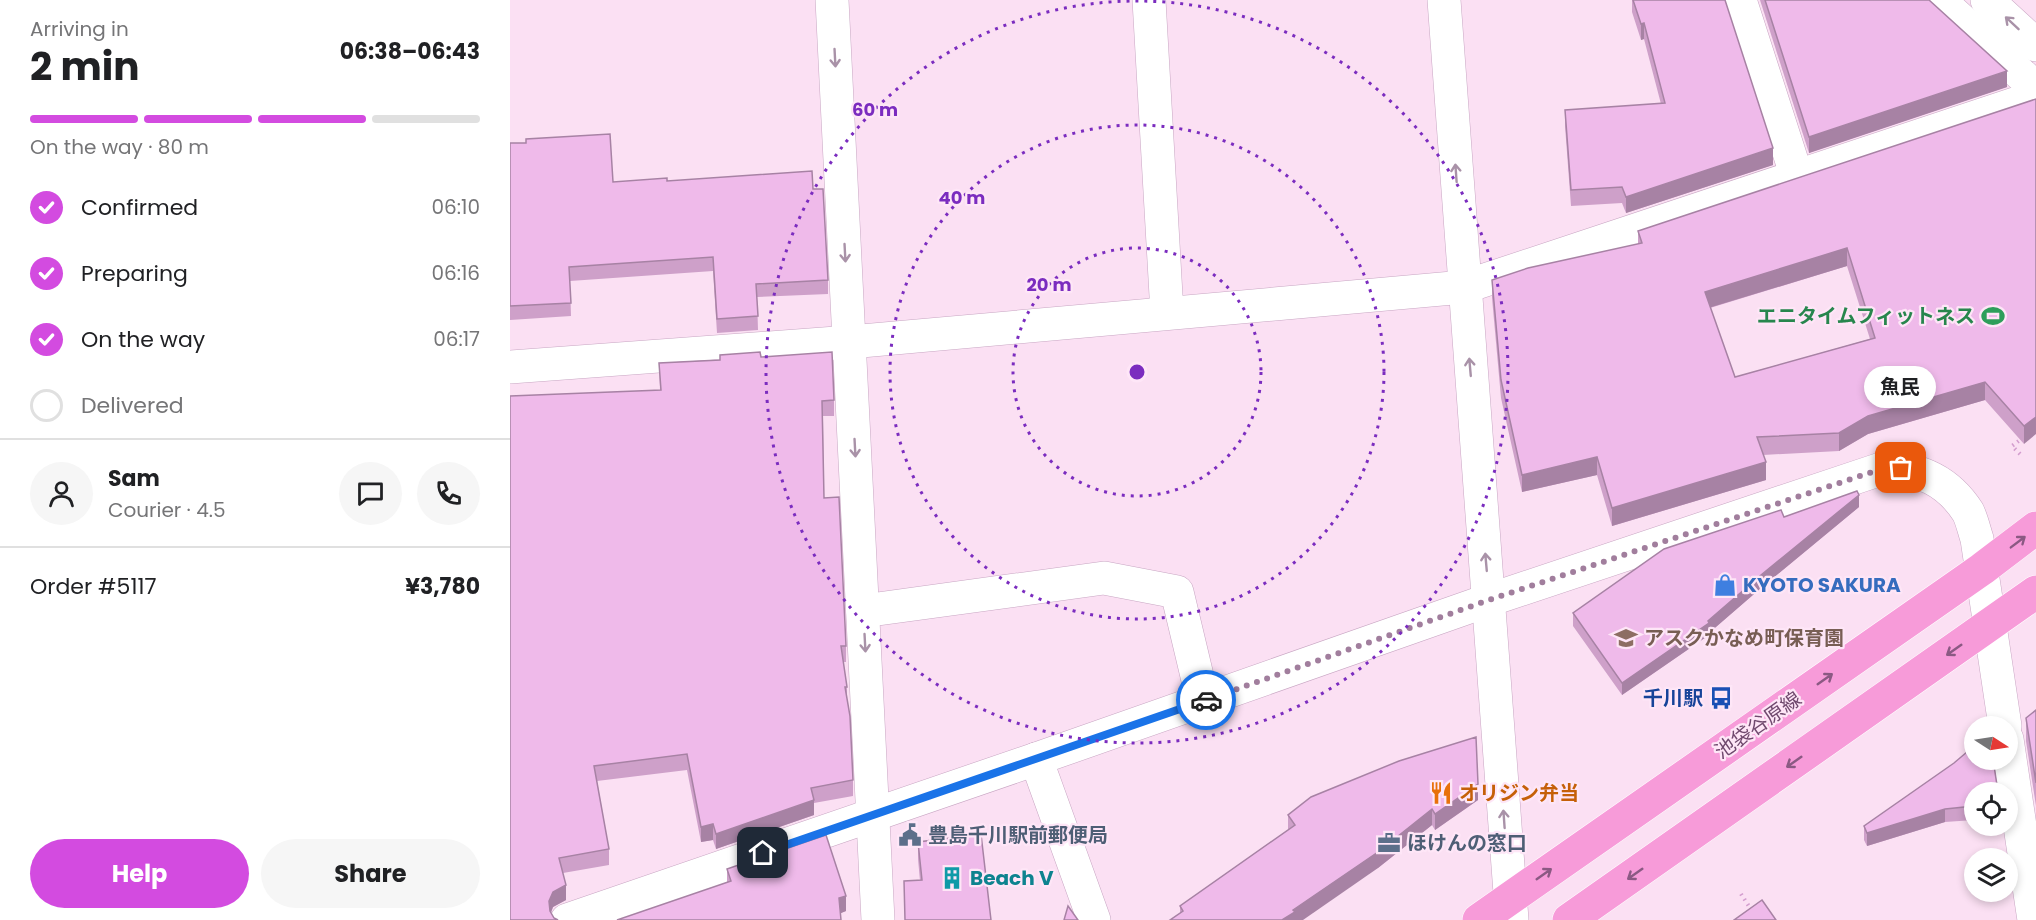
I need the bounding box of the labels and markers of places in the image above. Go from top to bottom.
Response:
place label: エニタイムフィットネス [1757,302,1975,330]
sports icon: エニタイムフィットネス [1980,303,2006,329]
centre of rings [1127,362,1147,382]
callout: 魚民 [1865,366,1937,408]
pin [1875,442,1926,493]
place label: KYOTO SAKURA [1743,571,1901,599]
shop icon: KYOTO SAKURA [1712,572,1738,598]
place label: アスクかなめ町保育園 [1644,624,1844,652]
school or university icon: アスクかなめ町保育園 [1613,625,1639,651]
place label: 千川駅 [1643,684,1703,712]
bus stop icon: 千川駅 [1708,685,1734,711]
place label: オリジン弁当 [1459,779,1579,807]
restaurant icon: オリジン弁当 [1428,780,1454,806]
place label: 豊島千川駅前郵便局 [928,821,1108,849]
public building icon: 豊島千川駅前郵便局 [897,822,923,848]
pin [737,827,788,878]
place label: ほけんの窓口 [1407,829,1527,857]
office icon: ほけんの窓口 [1376,830,1402,856]
place label: Beach V [970,864,1054,892]
building icon: Beach V [939,865,965,891]

